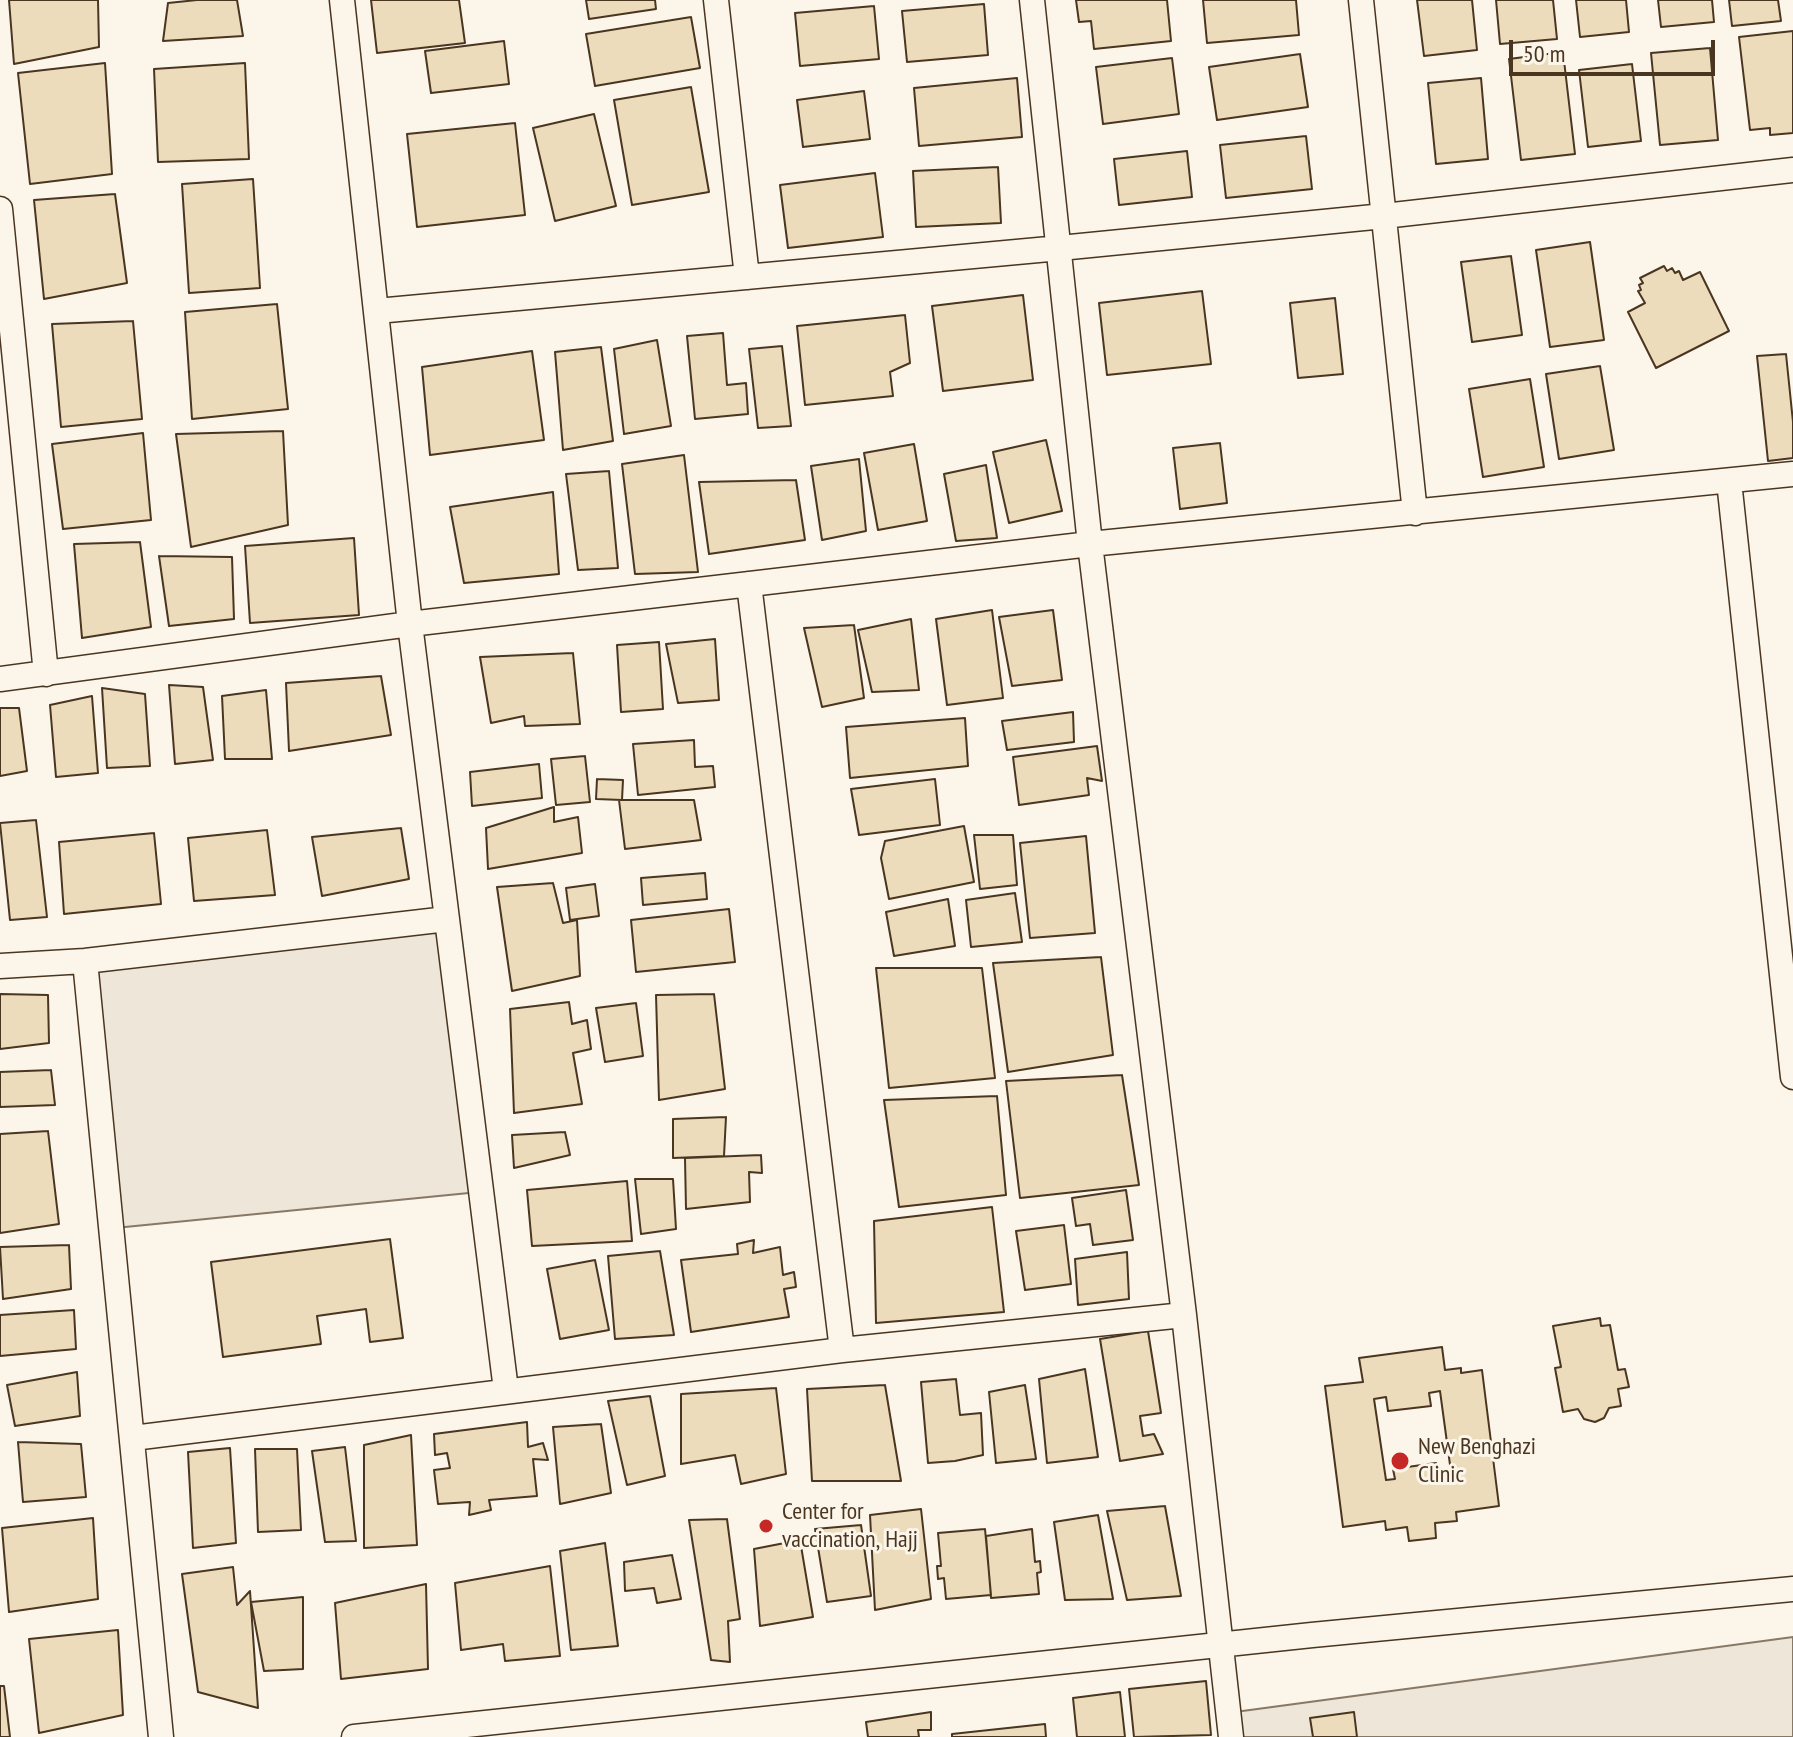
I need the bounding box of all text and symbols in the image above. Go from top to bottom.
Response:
scale bar [1513,24,1719,74]
text: 50 m [1523,38,1565,69]
place label: New Benghazi Clinic [1418,1433,1536,1489]
marker: New Benghazi Clinic [1389,1450,1411,1472]
place label: Center for vaccination, Hajj [782,1498,918,1554]
marker: Center for vaccination, Hajj [757,1517,775,1535]

